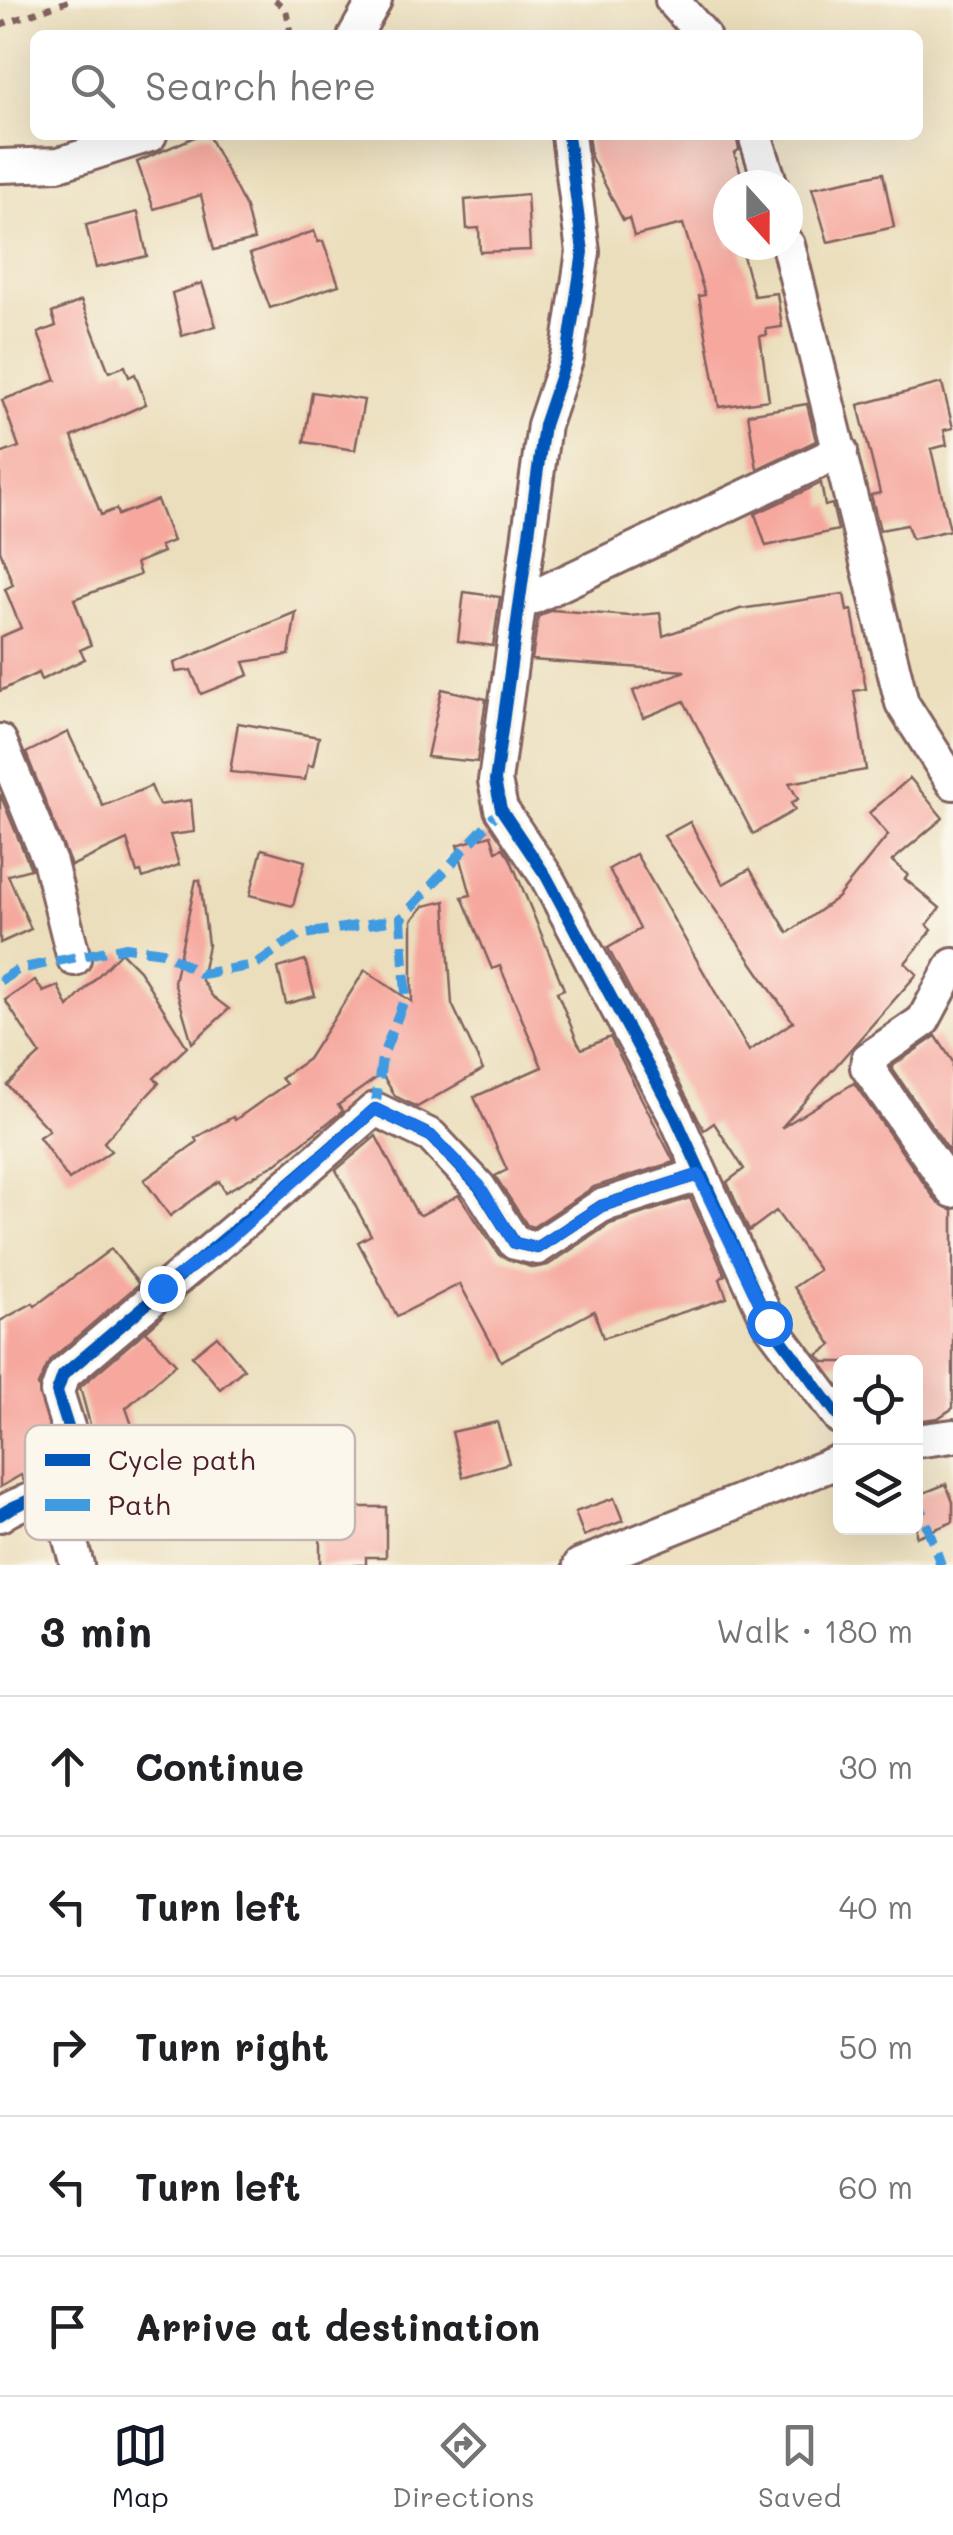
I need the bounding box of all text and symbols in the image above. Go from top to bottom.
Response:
search box [30,30,923,140]
icon: search [65,58,120,113]
text: Search here [145,60,376,110]
north arrow [713,170,803,260]
route end [140,1266,186,1312]
route start [747,1301,793,1347]
map controls [833,1355,923,1535]
button: locate [833,1355,923,1445]
legend [25,1425,355,1540]
text: Cycle path [108,1441,255,1477]
button: layers [833,1445,923,1535]
text: Path [108,1486,171,1522]
text: 3 min [40,1603,152,1658]
text: Walk · 180 m [716,1609,913,1651]
icon: ahead [40,1739,95,1794]
text: Continue [135,1741,304,1791]
text: 30 m [839,1745,913,1787]
icon: left [40,1879,95,1934]
text: Turn left [135,1881,301,1931]
text: 40 m [839,1885,913,1927]
icon: right [40,2019,95,2074]
text: Turn right [135,2021,329,2071]
text: 50 m [839,2025,913,2067]
icon: left [40,2159,95,2214]
text: Turn left [135,2161,301,2211]
text: 60 m [838,2165,913,2207]
icon: arrive [40,2299,95,2354]
text: Arrive at destination [135,2301,540,2351]
tab: Map [112,2418,169,2514]
tab: Directions [392,2418,535,2514]
tab: Saved [758,2418,841,2514]

